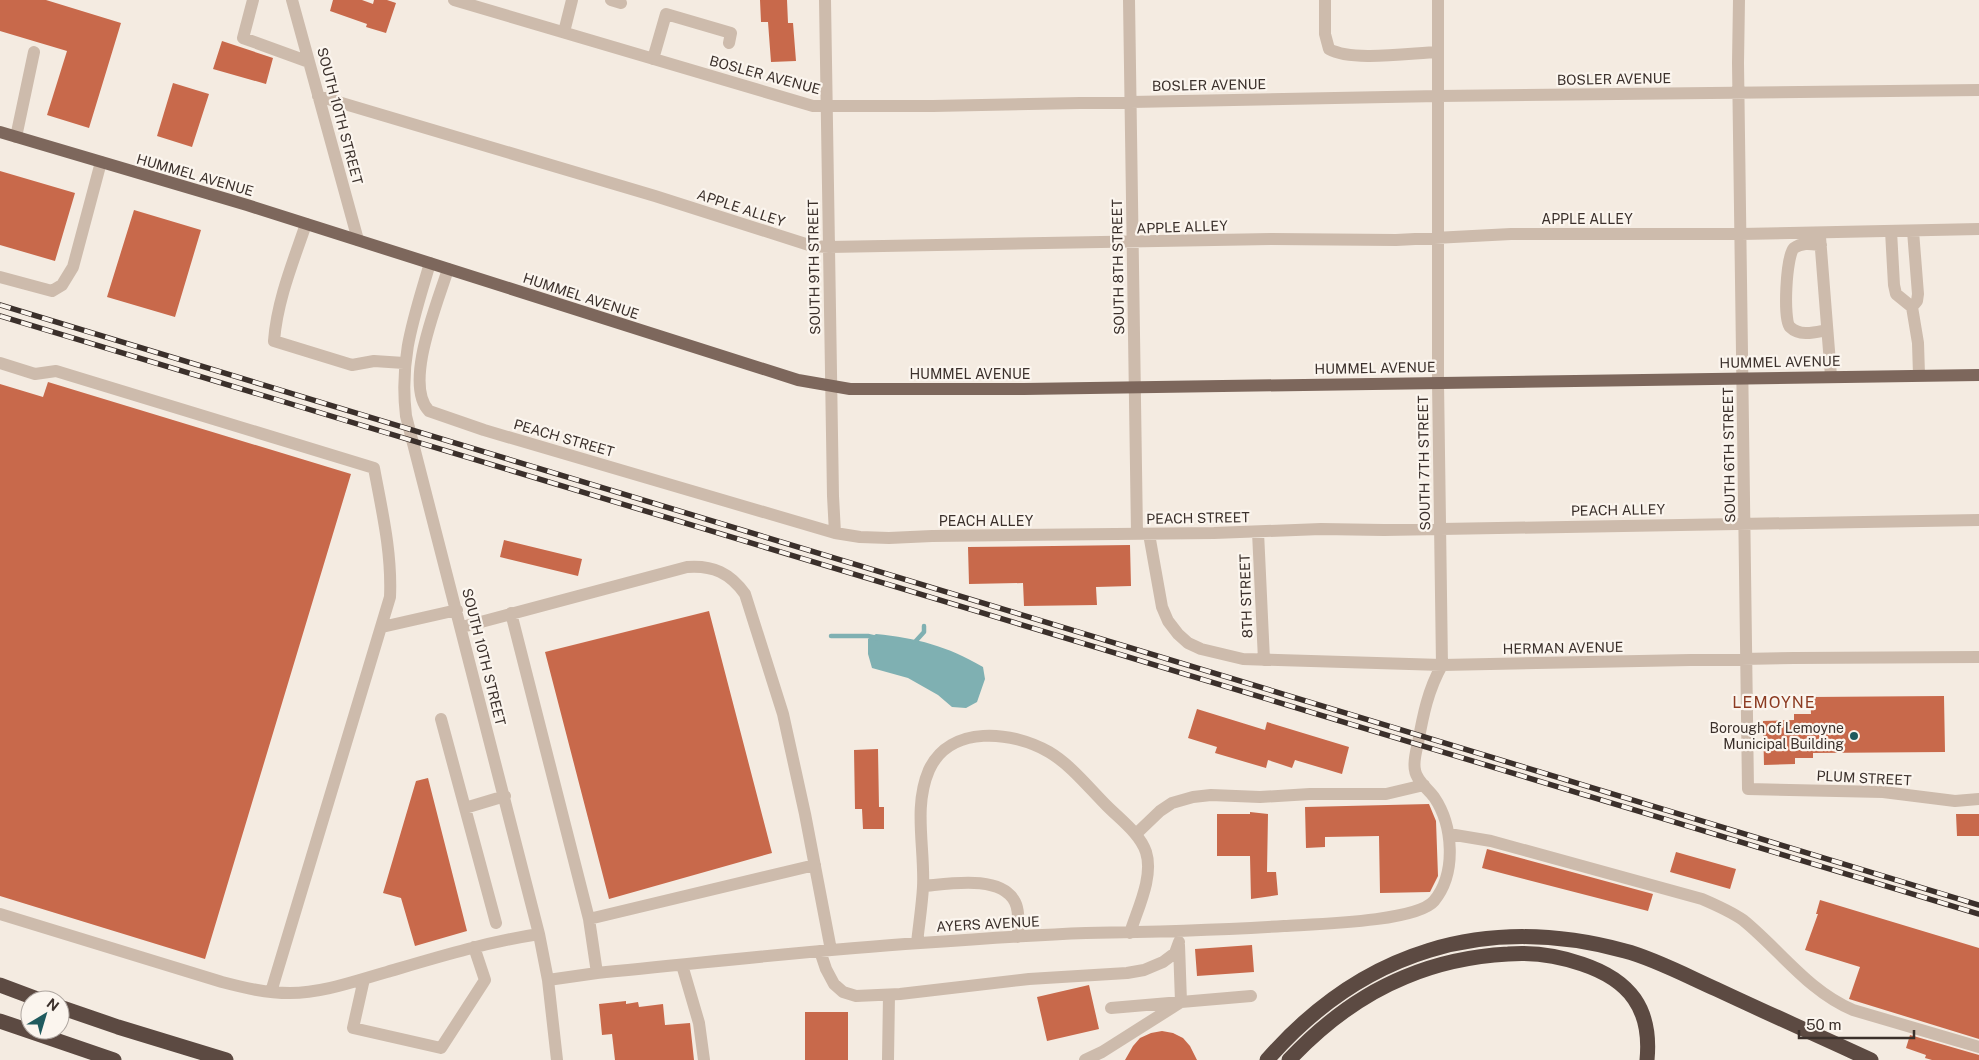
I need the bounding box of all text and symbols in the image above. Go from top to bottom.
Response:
street label: SOUTH 10TH STREET [314,46,366,186]
street label: BOSLER AVENUE [708,52,822,98]
street label: BOSLER AVENUE [1557,70,1671,88]
street label: BOSLER AVENUE [1152,76,1266,94]
street label: HUMMEL AVENUE [135,151,255,199]
street label: APPLE ALLEY [695,186,787,230]
street label: SOUTH 9TH STREET [805,199,823,335]
street label: SOUTH 8TH STREET [1109,199,1127,335]
street label: APPLE ALLEY [1541,211,1633,227]
street label: APPLE ALLEY [1136,217,1229,237]
street label: HUMMEL AVENUE [521,270,641,322]
street label: HUMMEL AVENUE [1719,353,1841,371]
street label: HUMMEL AVENUE [1314,359,1436,377]
street label: HUMMEL AVENUE [909,366,1031,382]
street label: SOUTH 6TH STREET [1720,387,1738,523]
street label: SOUTH 7TH STREET [1415,395,1433,531]
street label: PEACH STREET [512,416,616,460]
street label: PEACH ALLEY [1571,501,1666,519]
street label: PEACH STREET [1146,509,1250,527]
street label: PEACH ALLEY [939,513,1034,529]
street label: 8TH STREET [1237,554,1255,638]
street label: SOUTH 10TH STREET [459,587,509,727]
street label: HERMAN AVENUE [1502,639,1624,657]
district label: LEMOYNE [1732,693,1816,712]
place label: Borough of Lemoyne Municipal Building [1710,720,1844,752]
marker: Borough of Lemoyne Municipal Building [1848,730,1860,742]
street label: PLUM STREET [1816,768,1912,788]
street label: AYERS AVENUE [936,913,1040,935]
north arrow [20,990,70,1040]
text: N [44,995,62,1014]
scale bar [1799,1008,1914,1040]
text: 50 m [1806,1016,1841,1033]

